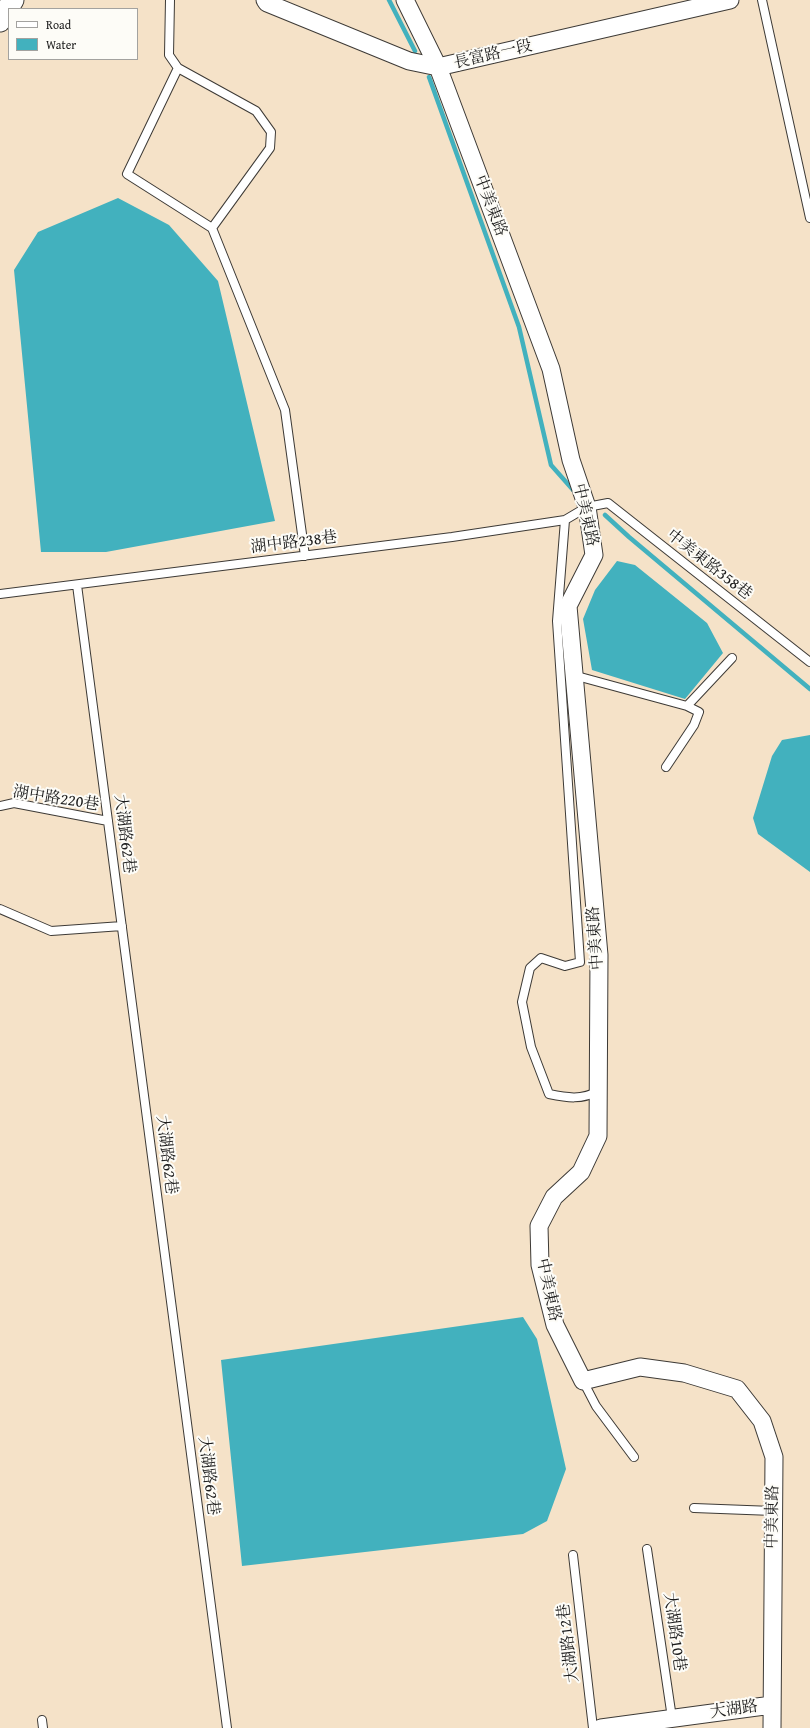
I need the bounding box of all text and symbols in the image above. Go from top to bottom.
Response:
legend [8,8,138,60]
text: Road [46,16,71,33]
text: Water [46,36,76,53]
street label: 長富路一段 [452,37,534,73]
street label: 中美東路 [470,173,510,239]
street label: 中美東路 [568,482,602,548]
street label: 中美東路358巷 [662,526,756,604]
street label: 湖中路238巷 [250,528,338,558]
street label: 湖中路220巷 [11,783,101,815]
street label: 大湖路62巷 [110,793,138,875]
street label: 中美東路 [584,905,608,971]
street label: 大湖路62巷 [152,1114,180,1196]
street label: 中美東路 [532,1257,564,1323]
street label: 大湖路62巷 [194,1435,222,1517]
street label: 中美東路 [763,1485,783,1549]
street label: 大湖路10巷 [659,1591,689,1673]
street label: 大湖路12巷 [555,1602,583,1684]
street label: 大湖路 [709,1697,759,1723]

